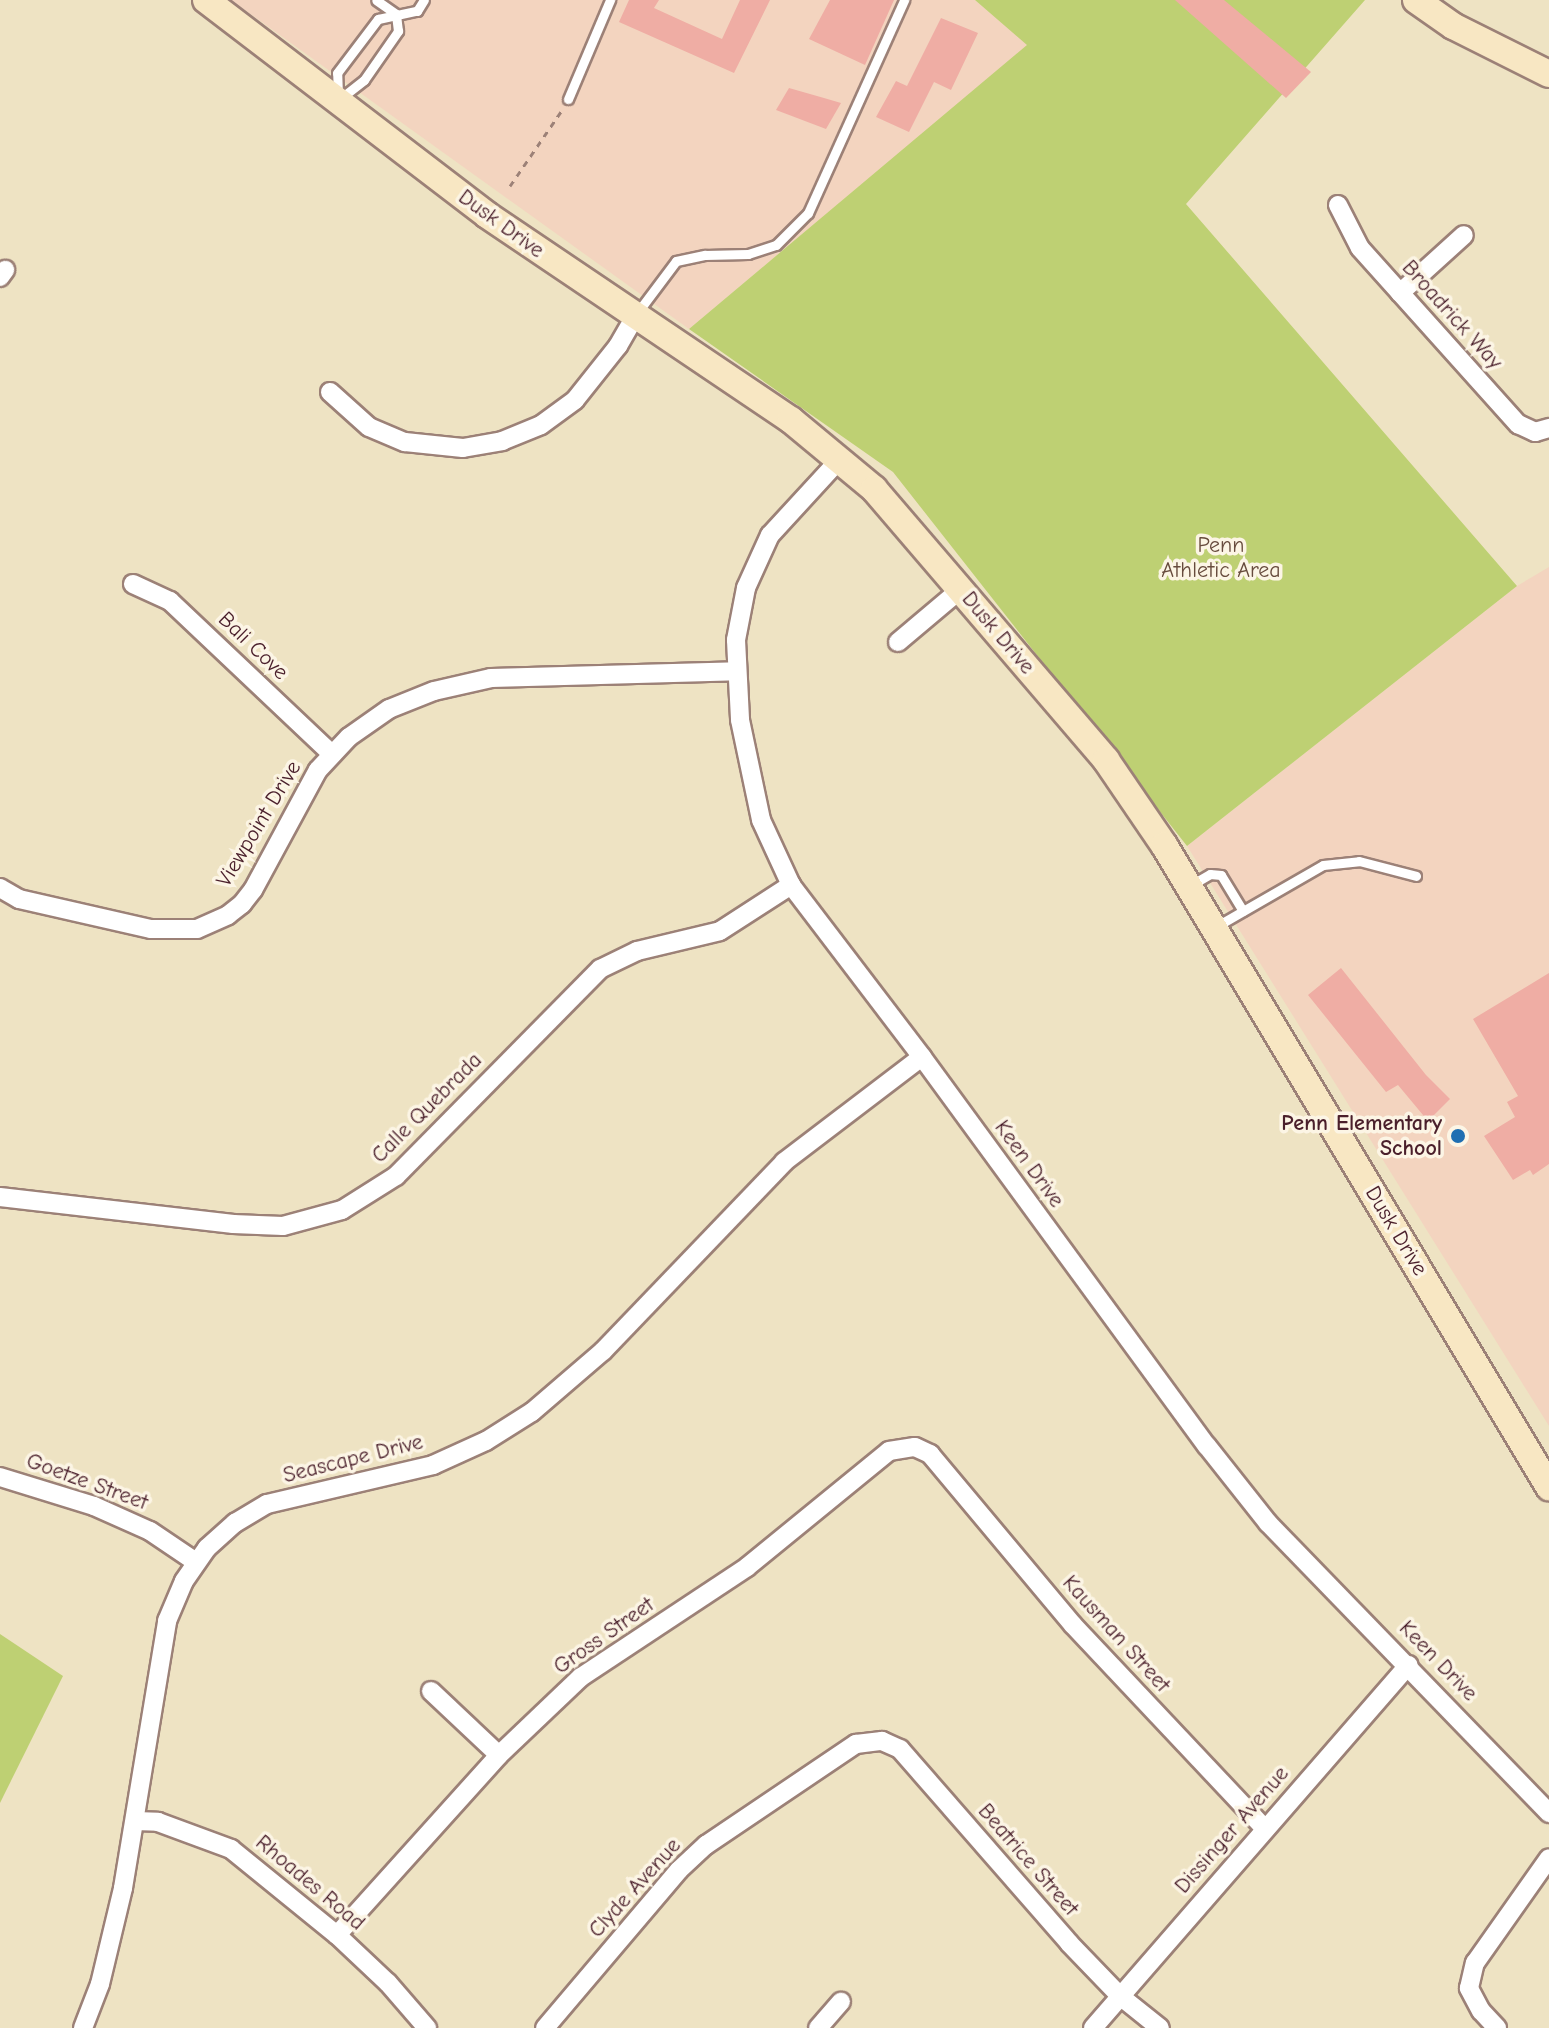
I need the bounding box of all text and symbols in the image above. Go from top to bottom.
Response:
street label: Dusk Drive [453,184,549,264]
street label: Broadrick Way [1396,255,1508,375]
park label: Penn Athletic Area [1161,532,1281,584]
street label: Dusk Drive [956,586,1040,680]
street label: Bali Cove [213,606,293,686]
street label: Viewpoint Drive [211,756,307,892]
street label: Calle Quebrada [366,1047,488,1169]
place label: Penn Elementary School [1281,1110,1442,1162]
street label: Keen Drive [989,1115,1069,1213]
marker: Penn Elementary School [1449,1127,1467,1145]
street label: Dusk Drive [1359,1182,1433,1280]
street label: Seascape Drive [280,1429,426,1489]
street label: Goetze Street [23,1448,151,1516]
street label: Kausman Street [1057,1570,1175,1698]
street label: Gross Street [549,1592,659,1680]
street label: Keen Drive [1393,1615,1483,1707]
street label: Dissinger Avenue [1170,1761,1294,1899]
street label: Beatrice Street [972,1798,1084,1922]
street label: Rhoades Road [250,1830,370,1936]
street label: Clyde Avenue [583,1833,687,1943]

